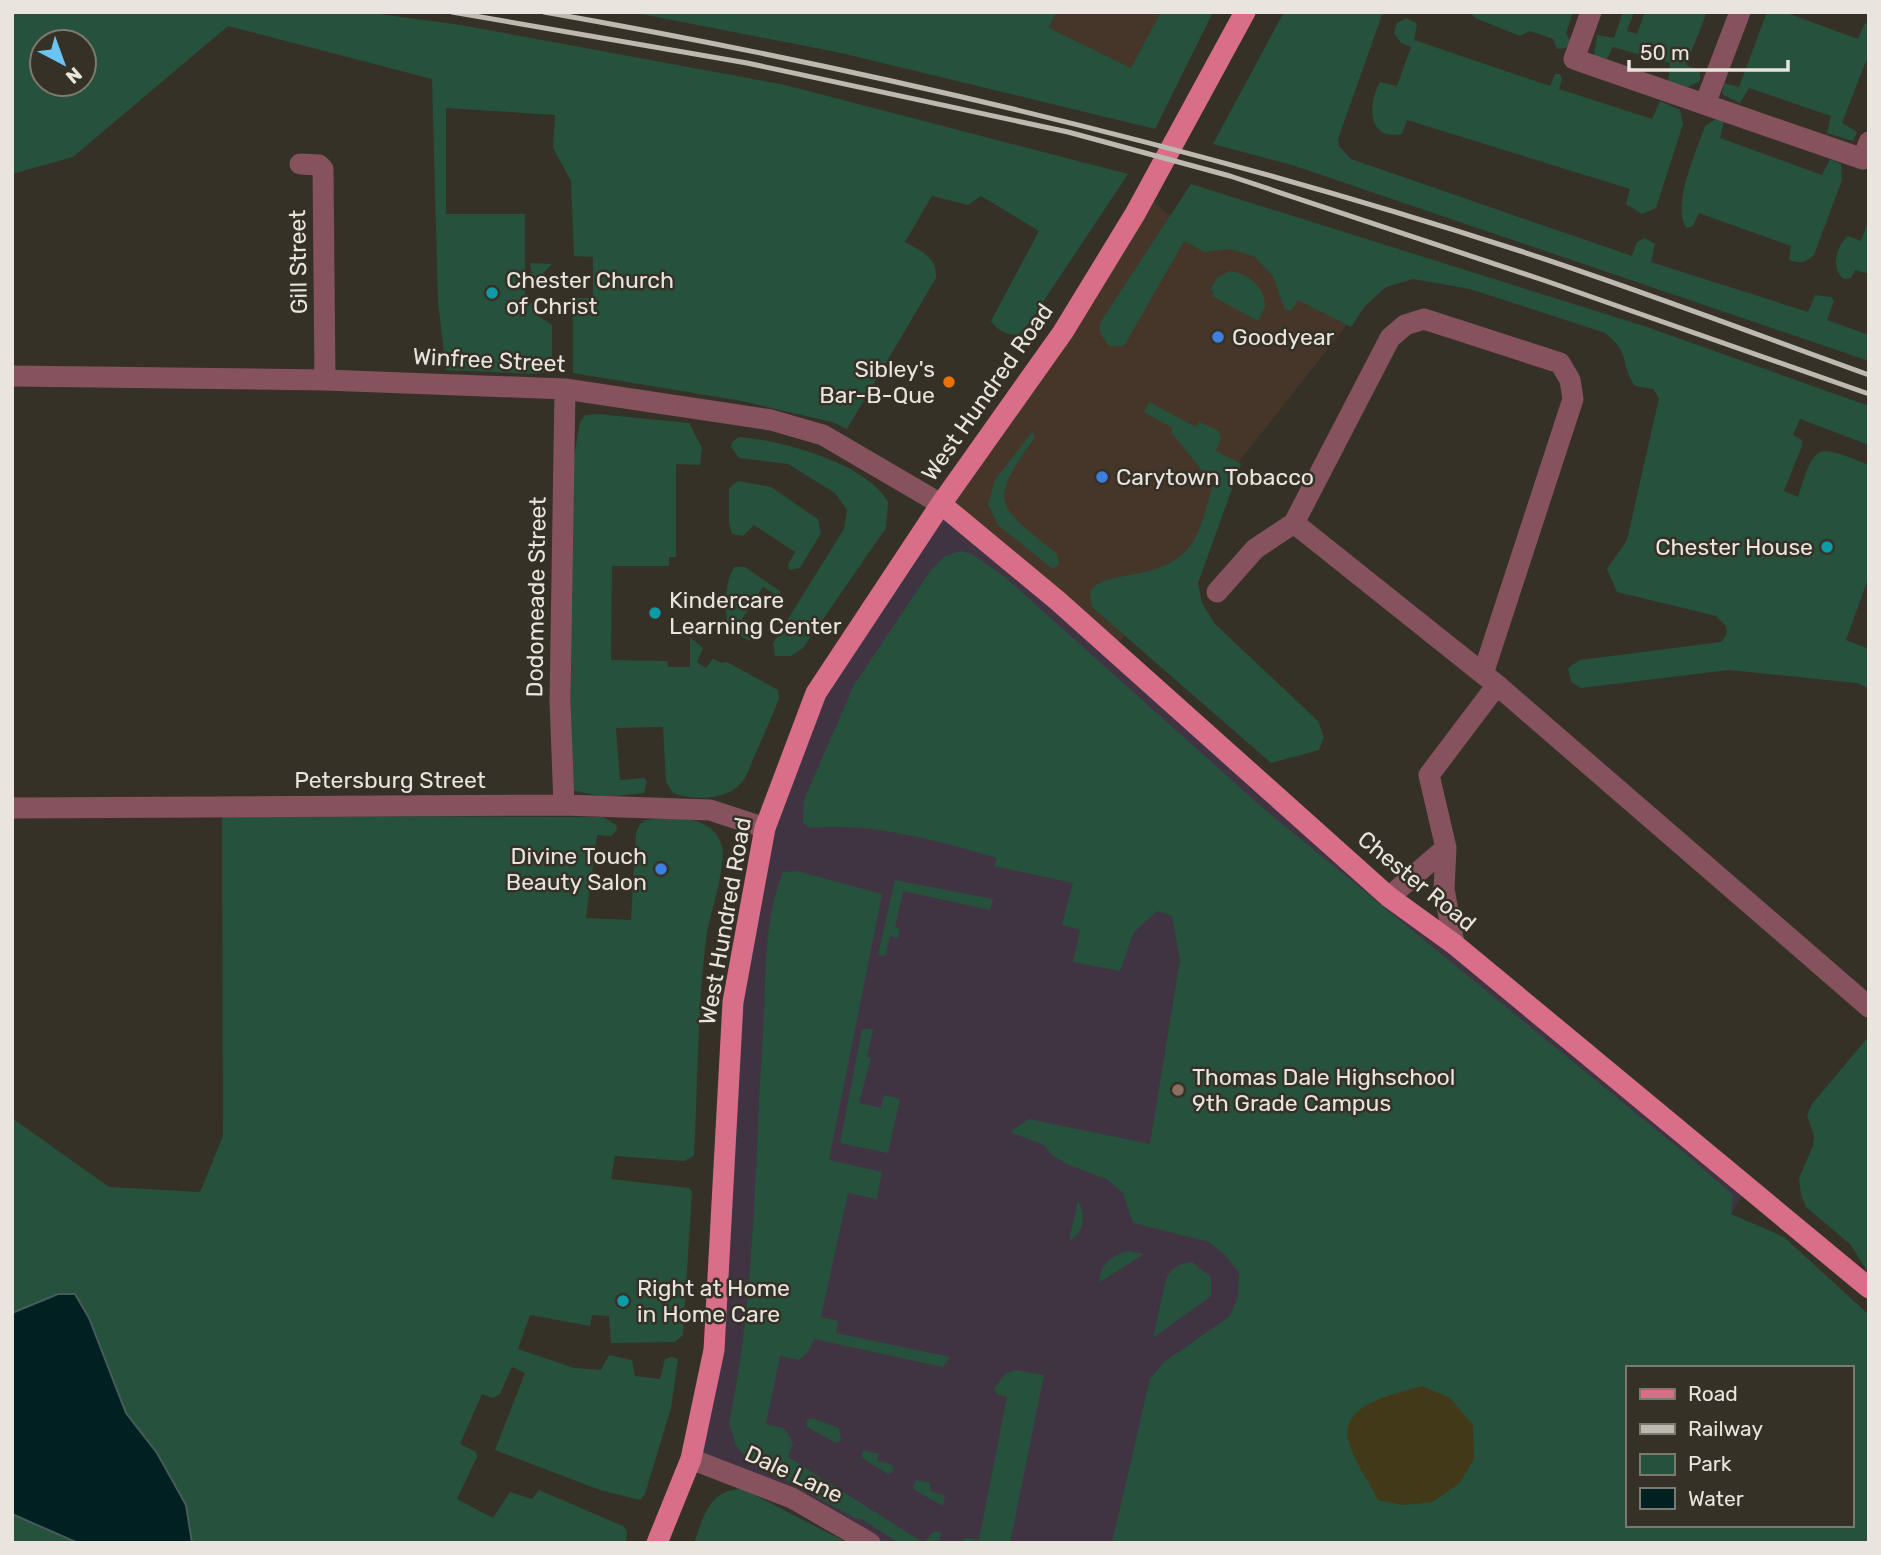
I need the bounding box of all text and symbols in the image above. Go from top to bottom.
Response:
north arrow [28,28,98,98]
scale bar [1629,28,1788,72]
text: 50 m [1640,40,1690,65]
text: N [61,62,87,89]
street label: Gill Street [283,209,313,315]
place label: Chester Church of Christ [506,266,674,320]
marker: Chester Church of Christ [484,285,500,301]
street label: West Hundred Road [915,298,1059,486]
place label: Goodyear [1232,323,1335,351]
marker: Goodyear [1210,329,1226,345]
street label: Winfree Street [412,342,566,378]
place label: Sibley's Bar-B-Que [819,355,935,409]
marker: Sibley's Bar-B-Que [941,374,957,390]
place label: Carytown Tobacco [1116,463,1314,491]
marker: Carytown Tobacco [1094,469,1110,485]
street label: Dodomeade Street [520,496,552,698]
place label: Chester House [1655,533,1813,561]
marker: Chester House [1819,539,1835,555]
place label: Kindercare Learning Center [669,586,842,640]
marker: Kindercare Learning Center [647,605,663,621]
street label: Petersburg Street [294,766,486,794]
street label: West Hundred Road [693,815,757,1027]
street label: Chester Road [1352,825,1482,937]
place label: Divine Touch Beauty Salon [506,842,647,896]
marker: Divine Touch Beauty Salon [653,861,669,877]
place label: Thomas Dale Highschool 9th Grade Campus [1192,1063,1455,1117]
marker: Thomas Dale Highschool 9th Grade Campus [1170,1082,1186,1098]
place label: Right at Home in Home Care [637,1274,790,1328]
marker: Right at Home in Home Care [615,1293,631,1309]
legend [1626,1366,1853,1527]
text: Road [1688,1381,1738,1406]
text: Railway [1688,1416,1763,1441]
street label: Dale Lane [740,1439,848,1509]
text: Park [1688,1451,1732,1476]
text: Water [1688,1486,1744,1511]

